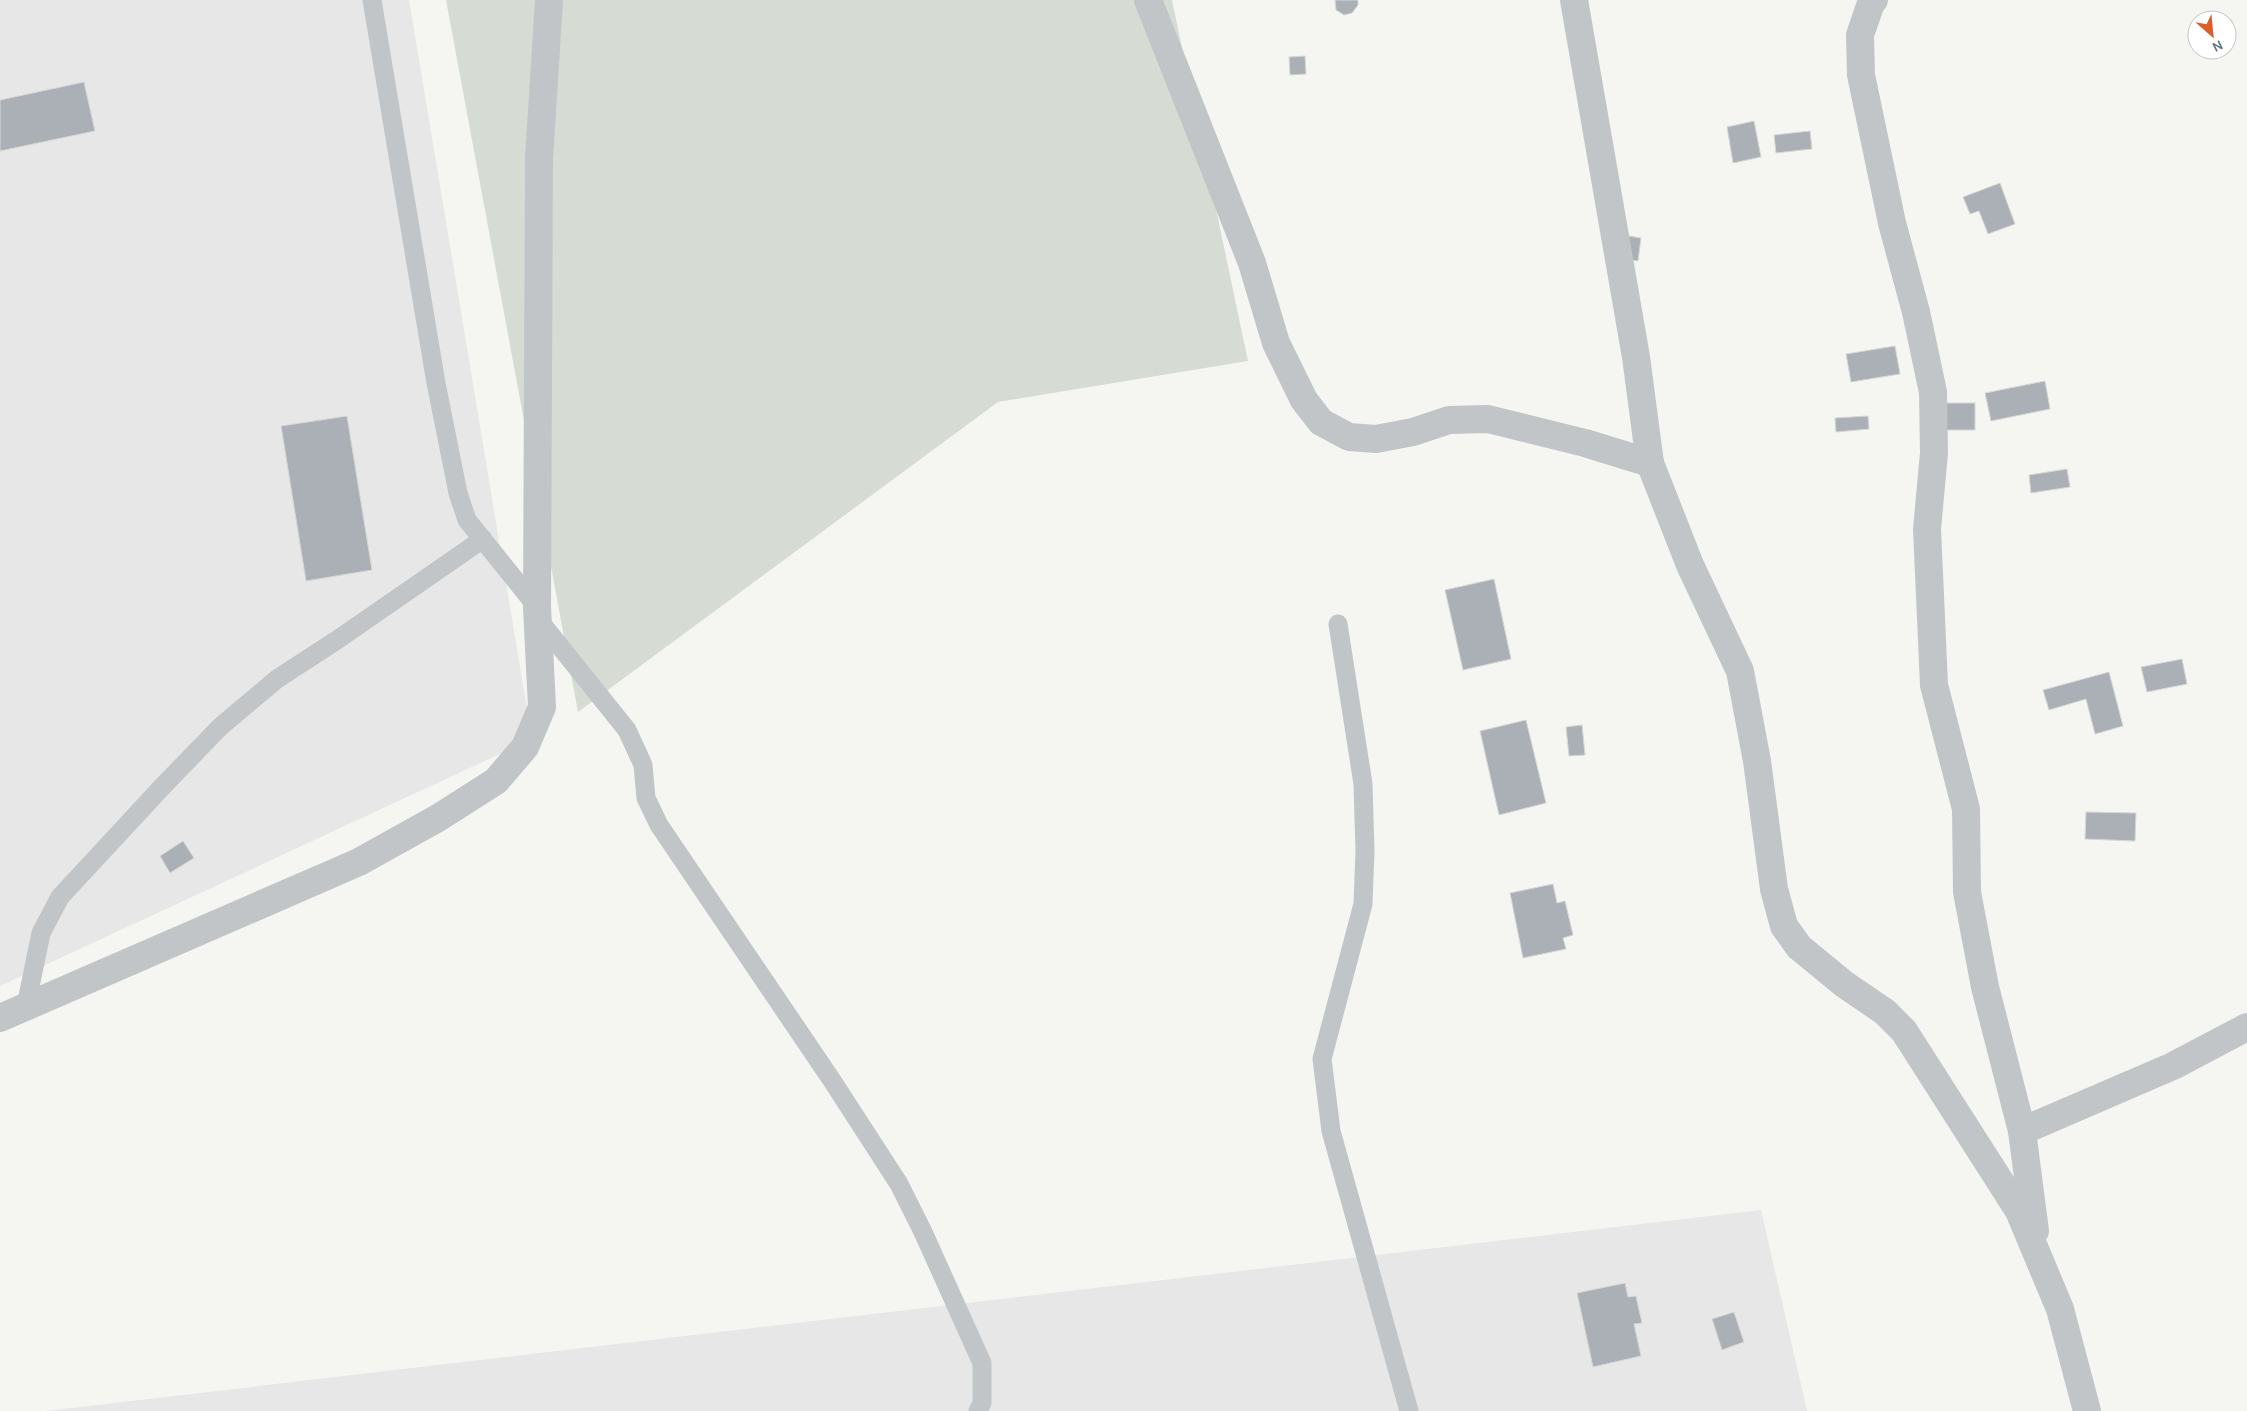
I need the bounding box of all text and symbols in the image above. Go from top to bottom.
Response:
north arrow [2187,10,2237,60]
text: N [2209,36,2226,56]

